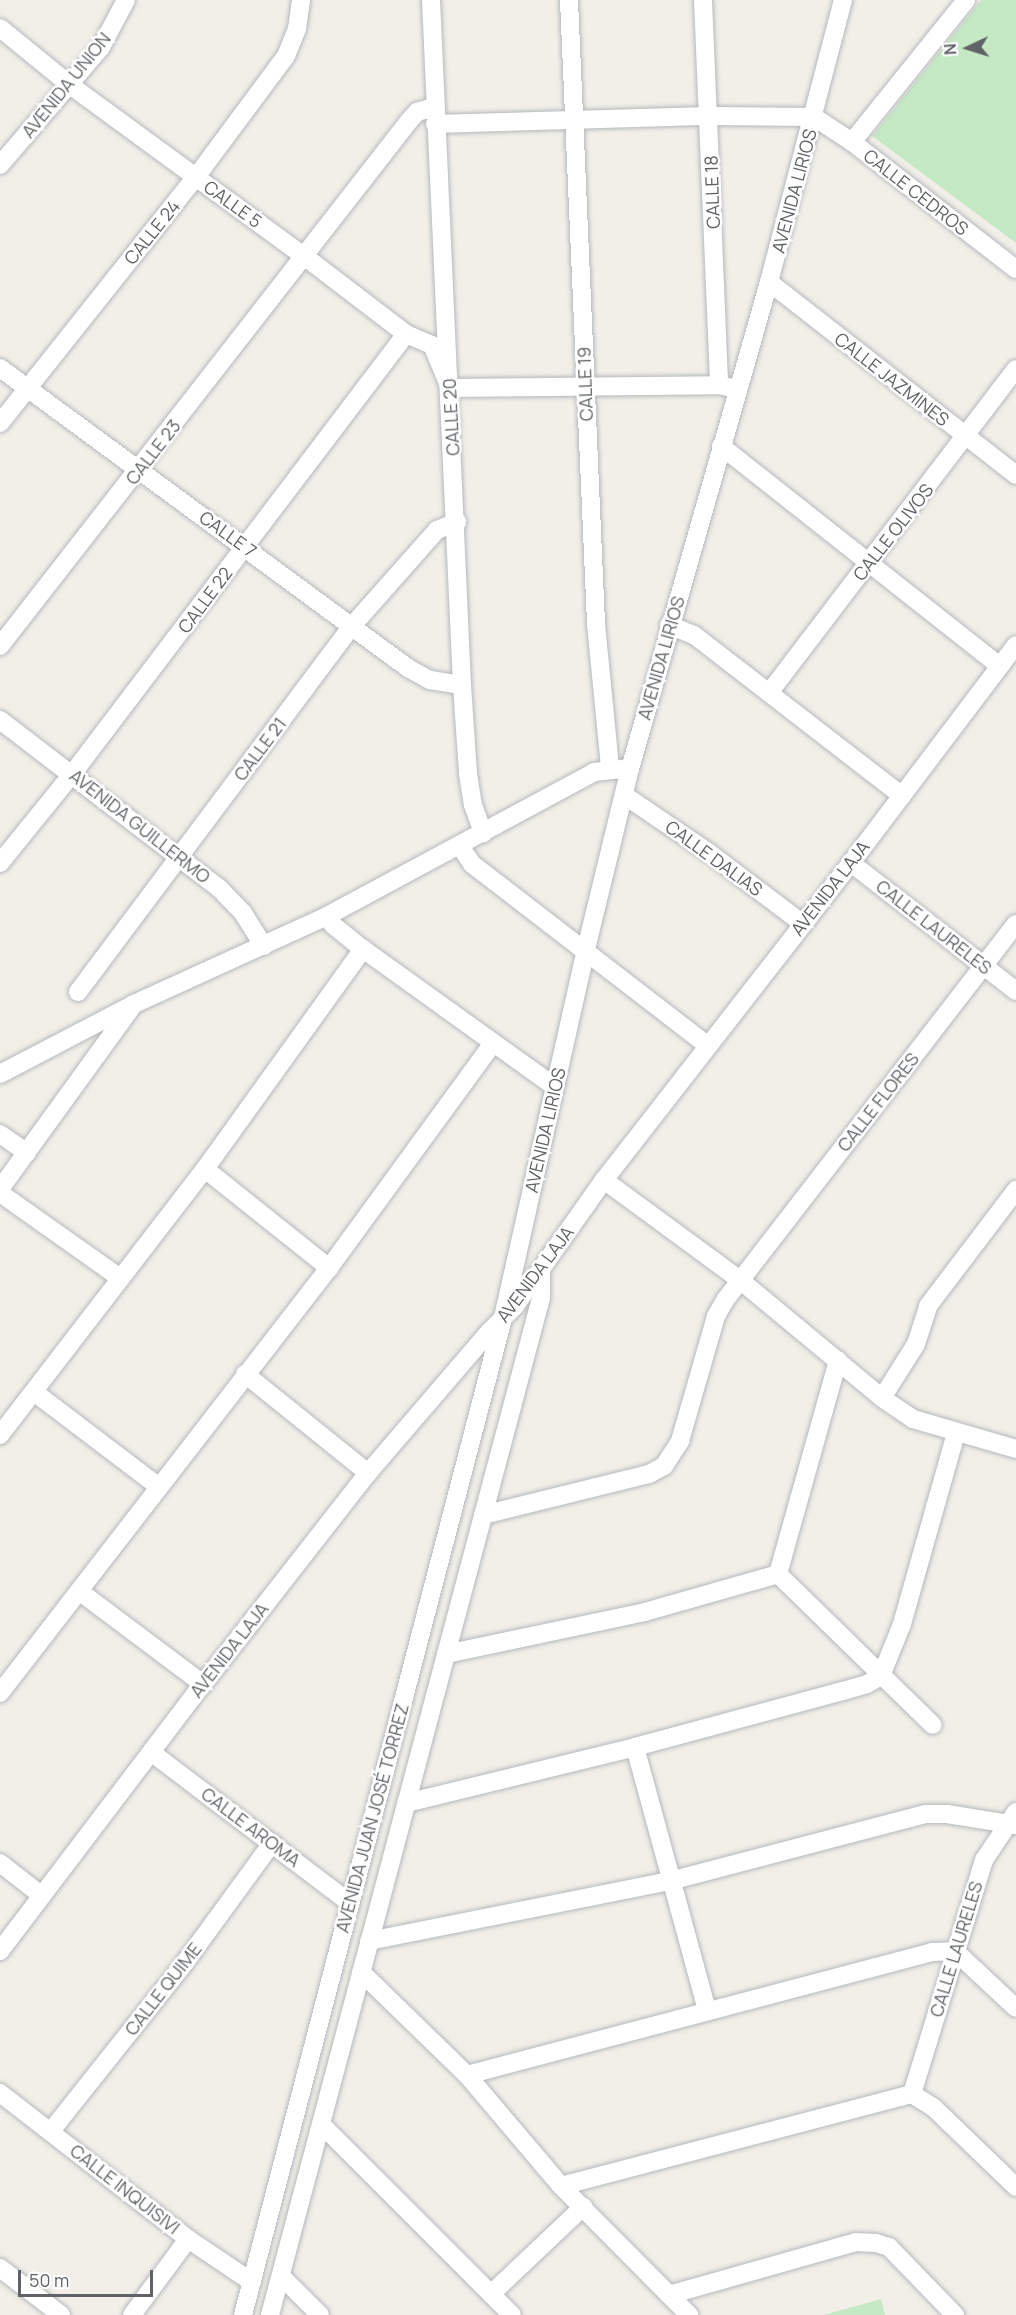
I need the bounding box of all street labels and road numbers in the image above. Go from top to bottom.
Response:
street label: AVENIDA UNION [17,28,115,142]
street label: AVENIDA LIRIOS [767,127,821,255]
street label: CALLE CEDROS [859,144,973,240]
street label: CALLE 18 [700,155,724,229]
street label: CALLE 5 [200,176,266,232]
street label: CALLE 24 [119,195,185,269]
street label: CALLE JAZMINES [831,328,953,430]
street label: CALLE 19 [573,346,597,422]
street label: CALLE 20 [438,378,464,456]
street label: CALLE 23 [121,415,185,489]
street label: CALLE OLIVOS [848,479,938,585]
street label: CALLE 7 [195,506,261,562]
street label: CALLE 22 [173,563,237,637]
street label: AVENIDA LIRIOS [633,594,689,722]
street label: CALLE 21 [229,713,291,785]
street label: AVENIDA GUILLERMO [66,764,214,888]
street label: CALLE DALIAS [661,816,767,900]
street label: AVENIDA LAJA [786,836,874,940]
street label: CALLE LAURELES [872,875,996,979]
street label: CALLE FLORES [833,1048,923,1156]
street label: AVENIDA LIRIOS [520,1065,570,1195]
street label: AVENIDA LAJA [492,1222,578,1326]
street label: AVENIDA LAJA [185,1598,273,1702]
street label: AVENIDA JUAN JOSÉ TORREZ [331,1701,413,1935]
street label: CALLE AROMA [197,1783,305,1871]
street label: CALLE LAURELES [925,1879,987,2019]
street label: CALLE QUIME [120,1938,206,2040]
street label: CALLE INQUISIVI [66,2140,184,2238]

